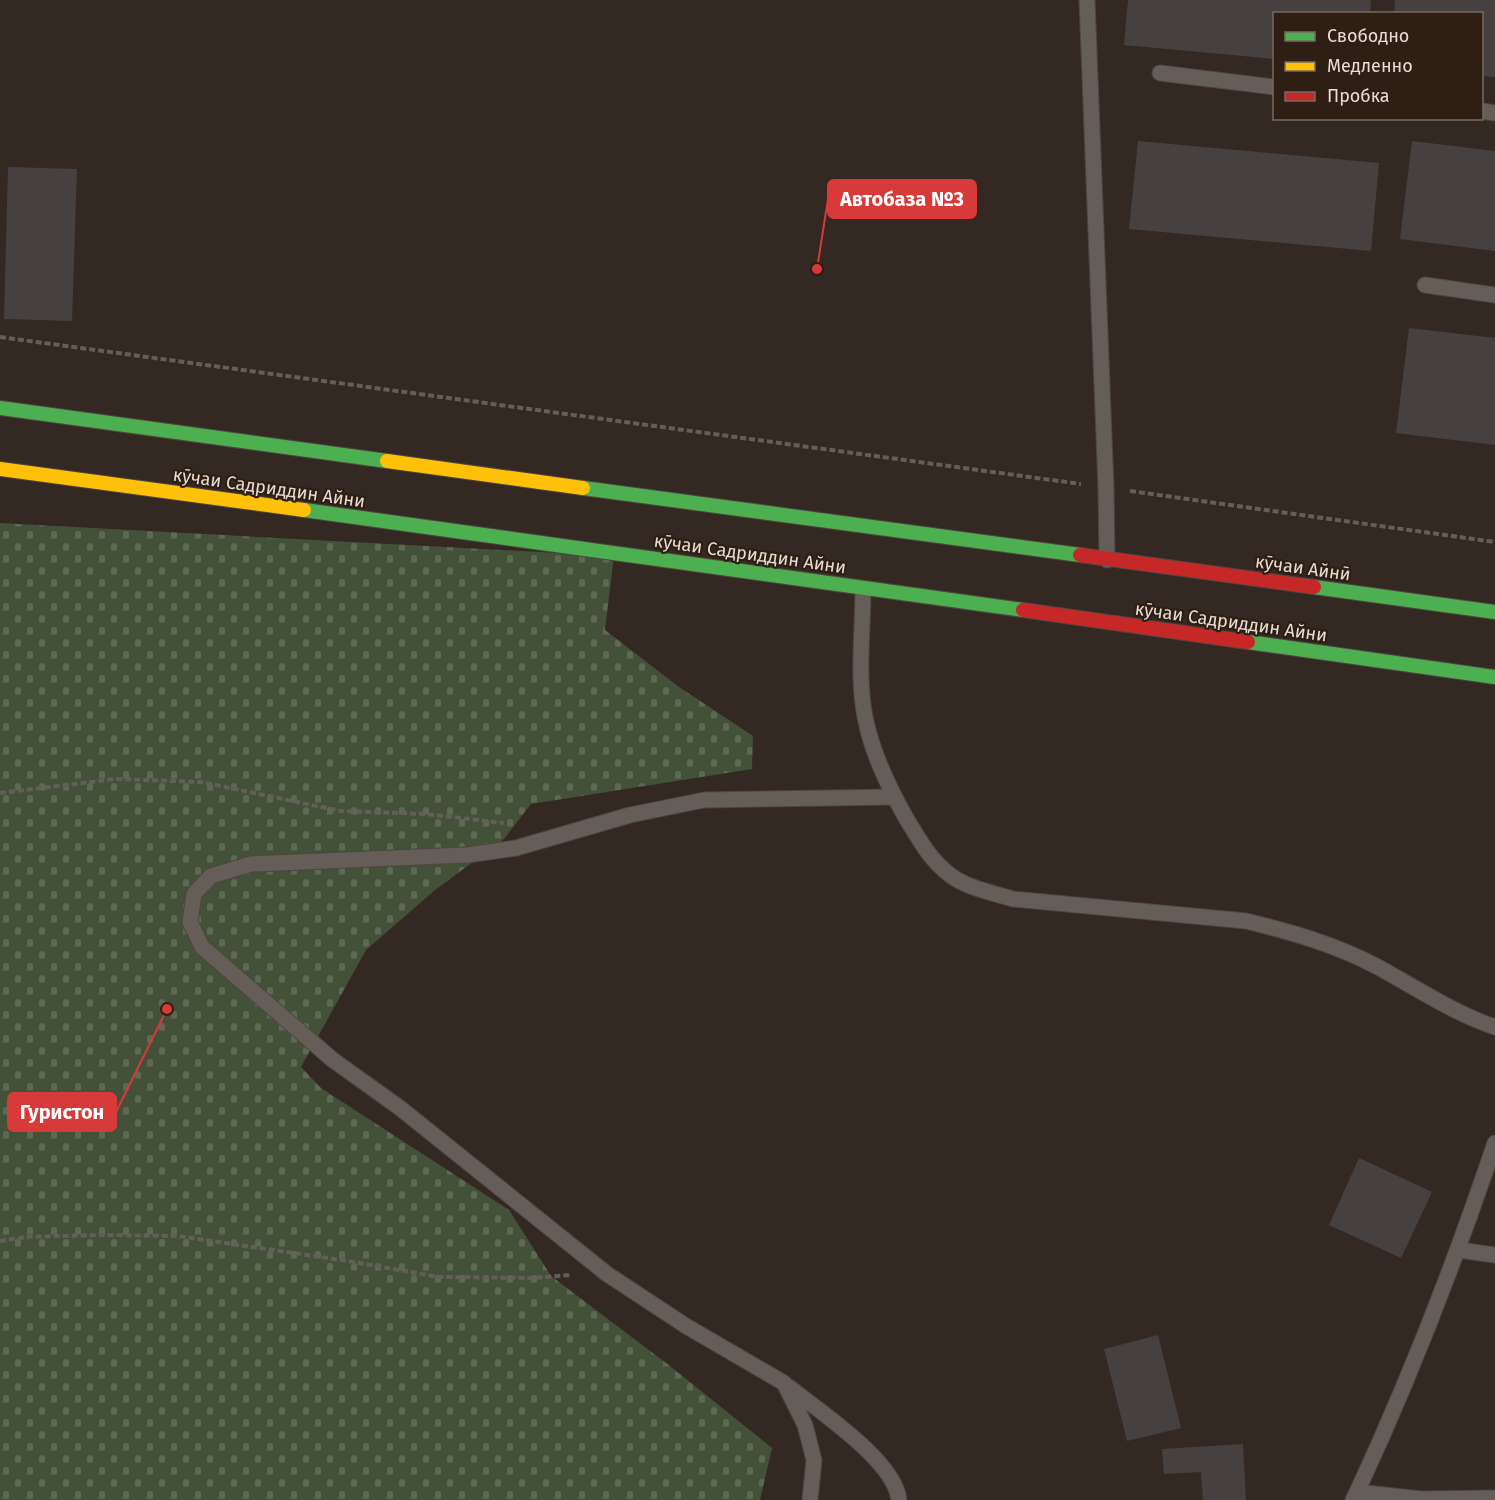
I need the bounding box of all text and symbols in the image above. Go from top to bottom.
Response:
legend [1273,12,1483,120]
text: Свободно [1327,25,1409,47]
text: Медленно [1327,55,1413,77]
text: Пробка [1327,85,1390,107]
callout: Автобаза №3 [828,180,976,218]
text: Автобаза №3 [839,187,964,211]
street label: кӯчаи Садриддин Айни [172,464,366,512]
street label: кӯчаи Садриддин Айни [653,530,847,578]
street label: кӯчаи Айнӣ [1254,550,1352,586]
street label: кӯчаи Садриддин Айни [1134,598,1328,646]
callout: Гуристон [8,1093,116,1131]
text: Гуристон [20,1100,104,1124]

